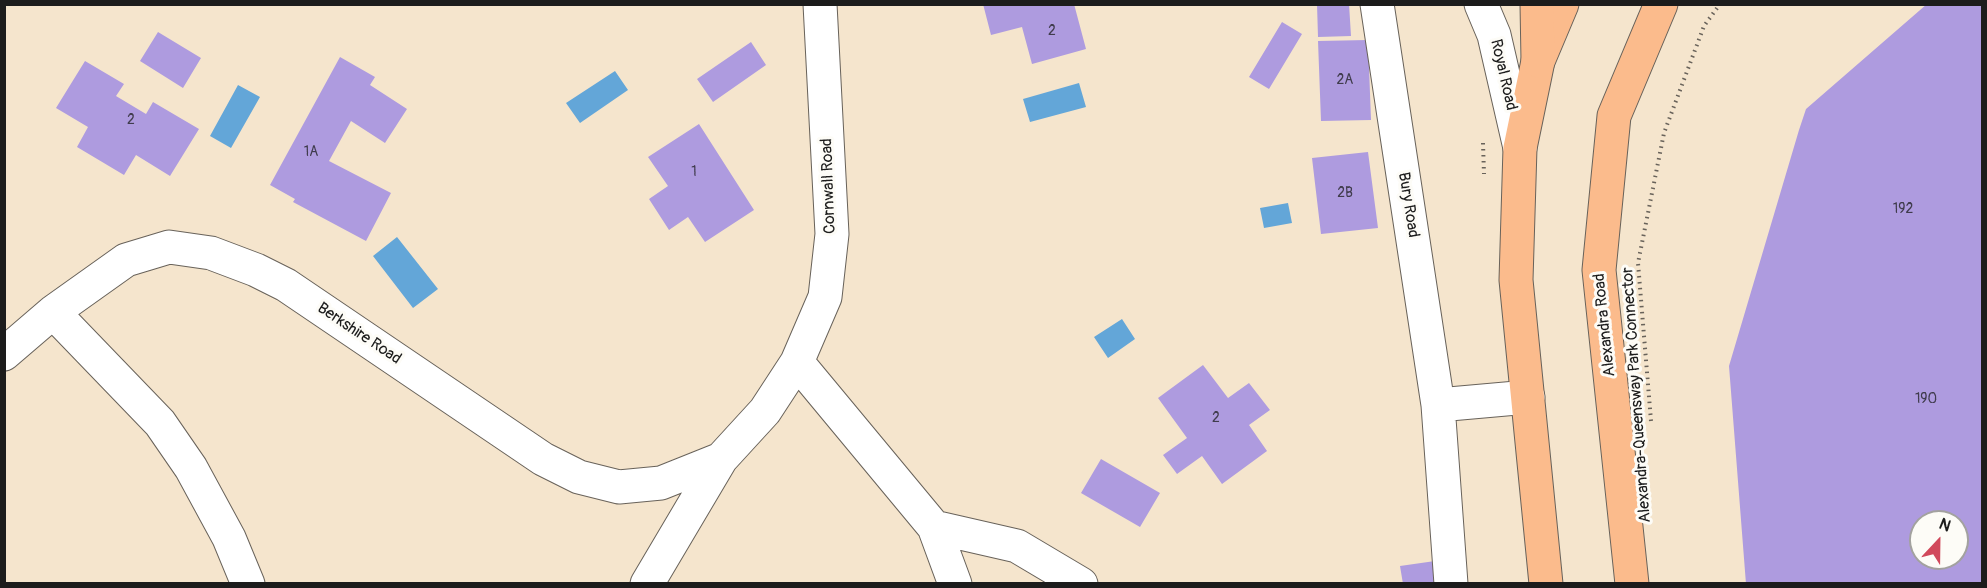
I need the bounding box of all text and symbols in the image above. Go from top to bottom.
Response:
house number: 2 [1048,23,1056,39]
street label: Royal Road [1485,37,1521,113]
house number: 2A [1337,72,1353,88]
house number: 2 [127,112,135,128]
street label: Cornwall Road [818,138,840,234]
house number: 1A [304,144,318,160]
house number: 1 [691,164,697,180]
street label: Bury Road [1393,171,1423,239]
house number: 2B [1337,185,1353,201]
house number: 192 [1893,201,1913,217]
street label: Alexandra-Queensway Park Connector [1618,266,1656,524]
street label: Alexandra Road [1590,272,1620,378]
street label: Berkshire Road [313,299,405,369]
house number: 190 [1915,391,1937,407]
house number: 2 [1212,410,1220,426]
north arrow [1909,510,1969,570]
text: N [1936,514,1954,536]

